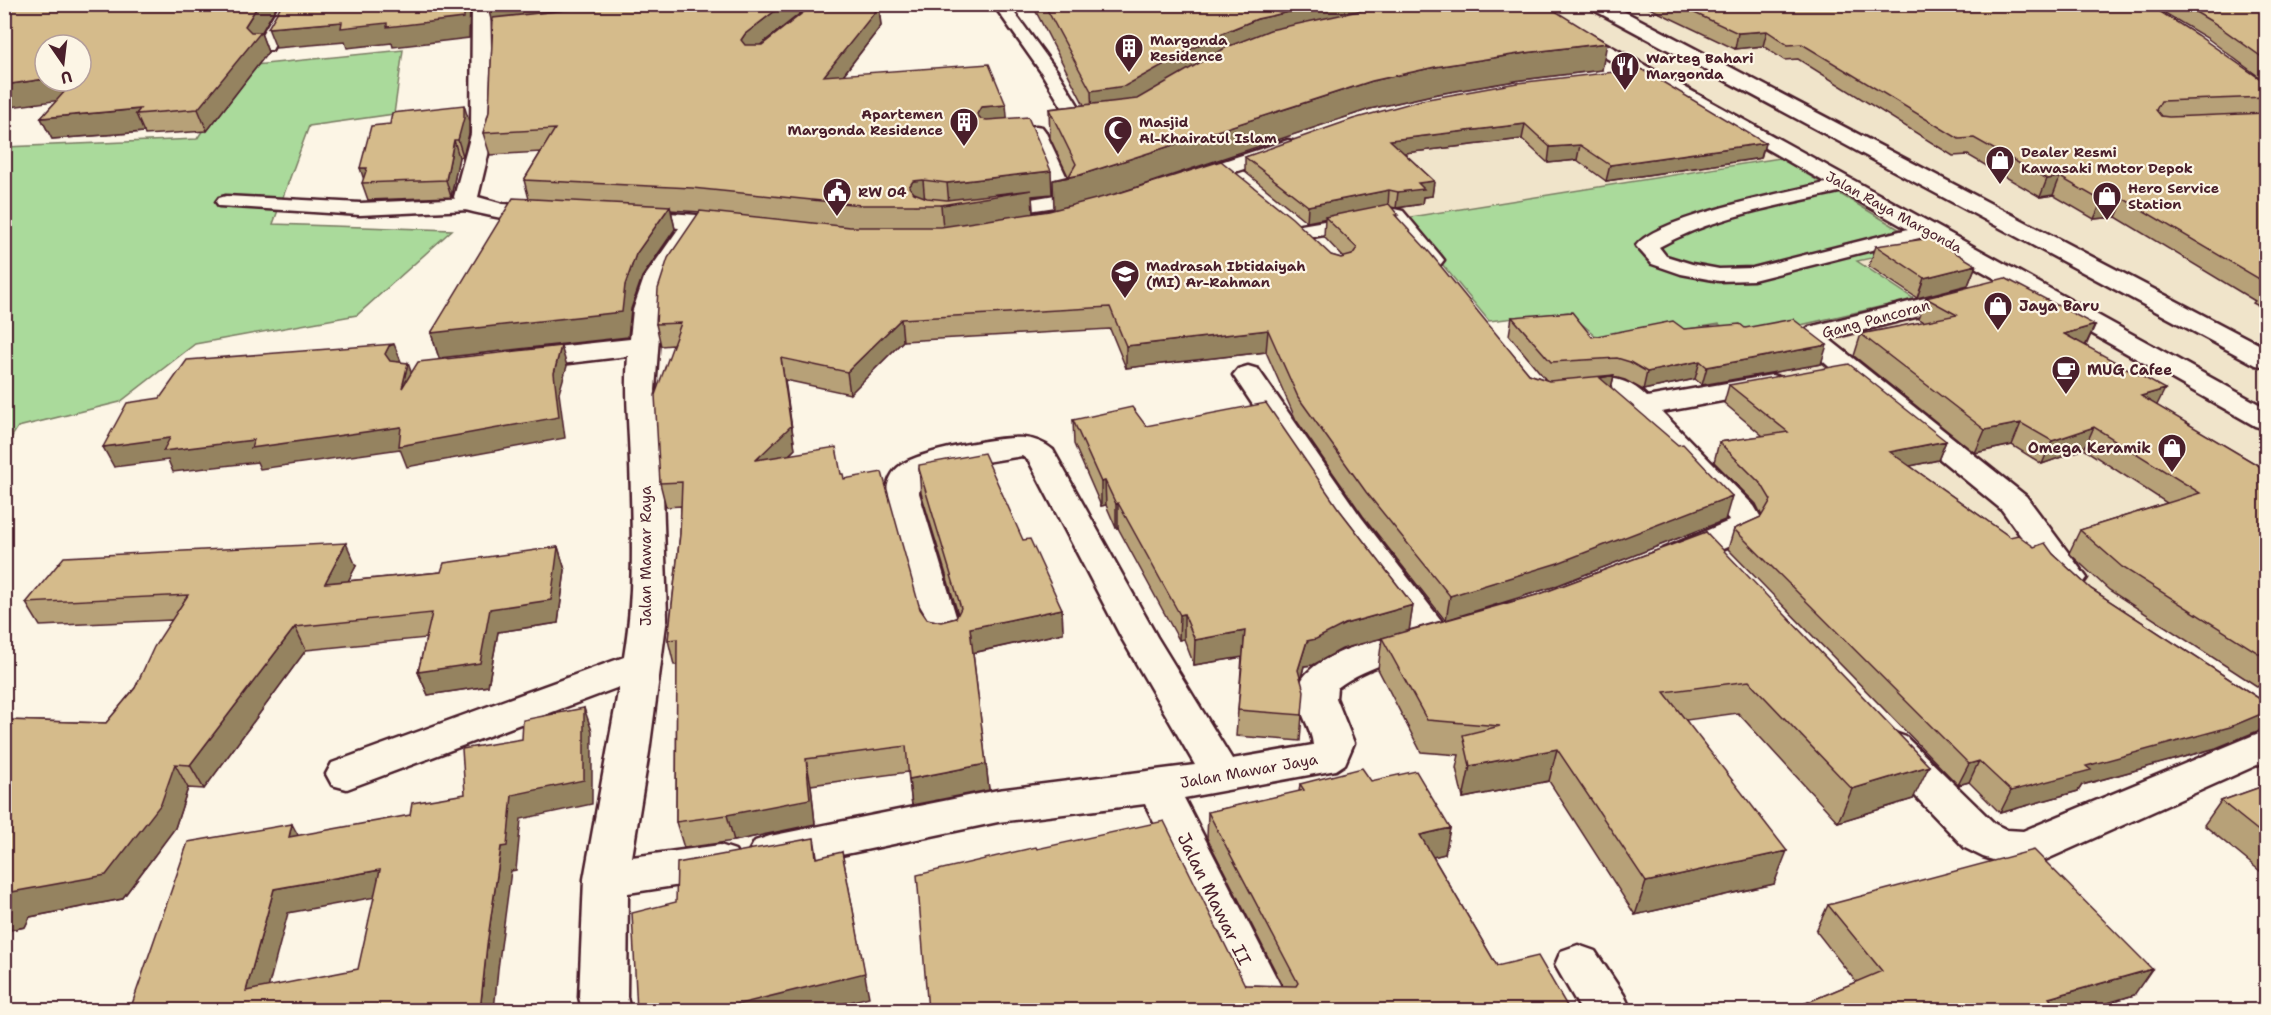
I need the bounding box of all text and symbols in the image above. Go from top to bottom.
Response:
place label: Margonda Residence [1150,31,1228,65]
building icon: Margonda Residence [1113,32,1145,74]
north arrow [33,33,93,93]
place label: Warteg Bahari Margonda [1646,49,1754,83]
restaurant icon: Warteg Bahari Margonda [1609,50,1641,92]
text: U [59,66,74,89]
place label: Apartemen Margonda Residence [788,105,943,139]
building icon: Apartemen Margonda Residence [948,106,980,148]
place label: Masjid Al-Khairatul Islam [1139,113,1277,147]
mosque icon: Masjid Al-Khairatul Islam [1102,114,1134,156]
place label: Dealer Resmi Kawasaki Motor Depok [2021,143,2193,177]
shop icon: Dealer Resmi Kawasaki Motor Depok [1984,144,2016,186]
street label: Jalan Raya Margonda [1823,167,1966,257]
public building icon: RW 04 [821,176,853,218]
place label: Hero Service Station [2128,179,2219,213]
shop icon: Hero Service Station [2091,180,2123,222]
place label: RW 04 [858,183,907,201]
place label: Madrasah Ibtidaiyah (MI) Ar-Rahman [1146,257,1306,291]
school or university icon: Madrasah Ibtidaiyah (MI) Ar-Rahman [1109,258,1141,300]
shop icon: Jaya Baru [1982,290,2014,332]
street label: Gang Pancoran [1820,295,1932,343]
place label: Jaya Baru [2019,296,2100,316]
cafe icon: MUG Cafee [2050,354,2082,396]
place label: MUG Cafee [2087,360,2172,380]
shop icon: Omega Keramik [2156,432,2188,474]
place label: Omega Keramik [2028,438,2151,458]
street label: Jalan Mawar Raya [636,485,656,626]
street label: Jalan Mawar Jaya [1179,749,1320,793]
street label: Jalan Mawar II [1172,829,1256,969]

